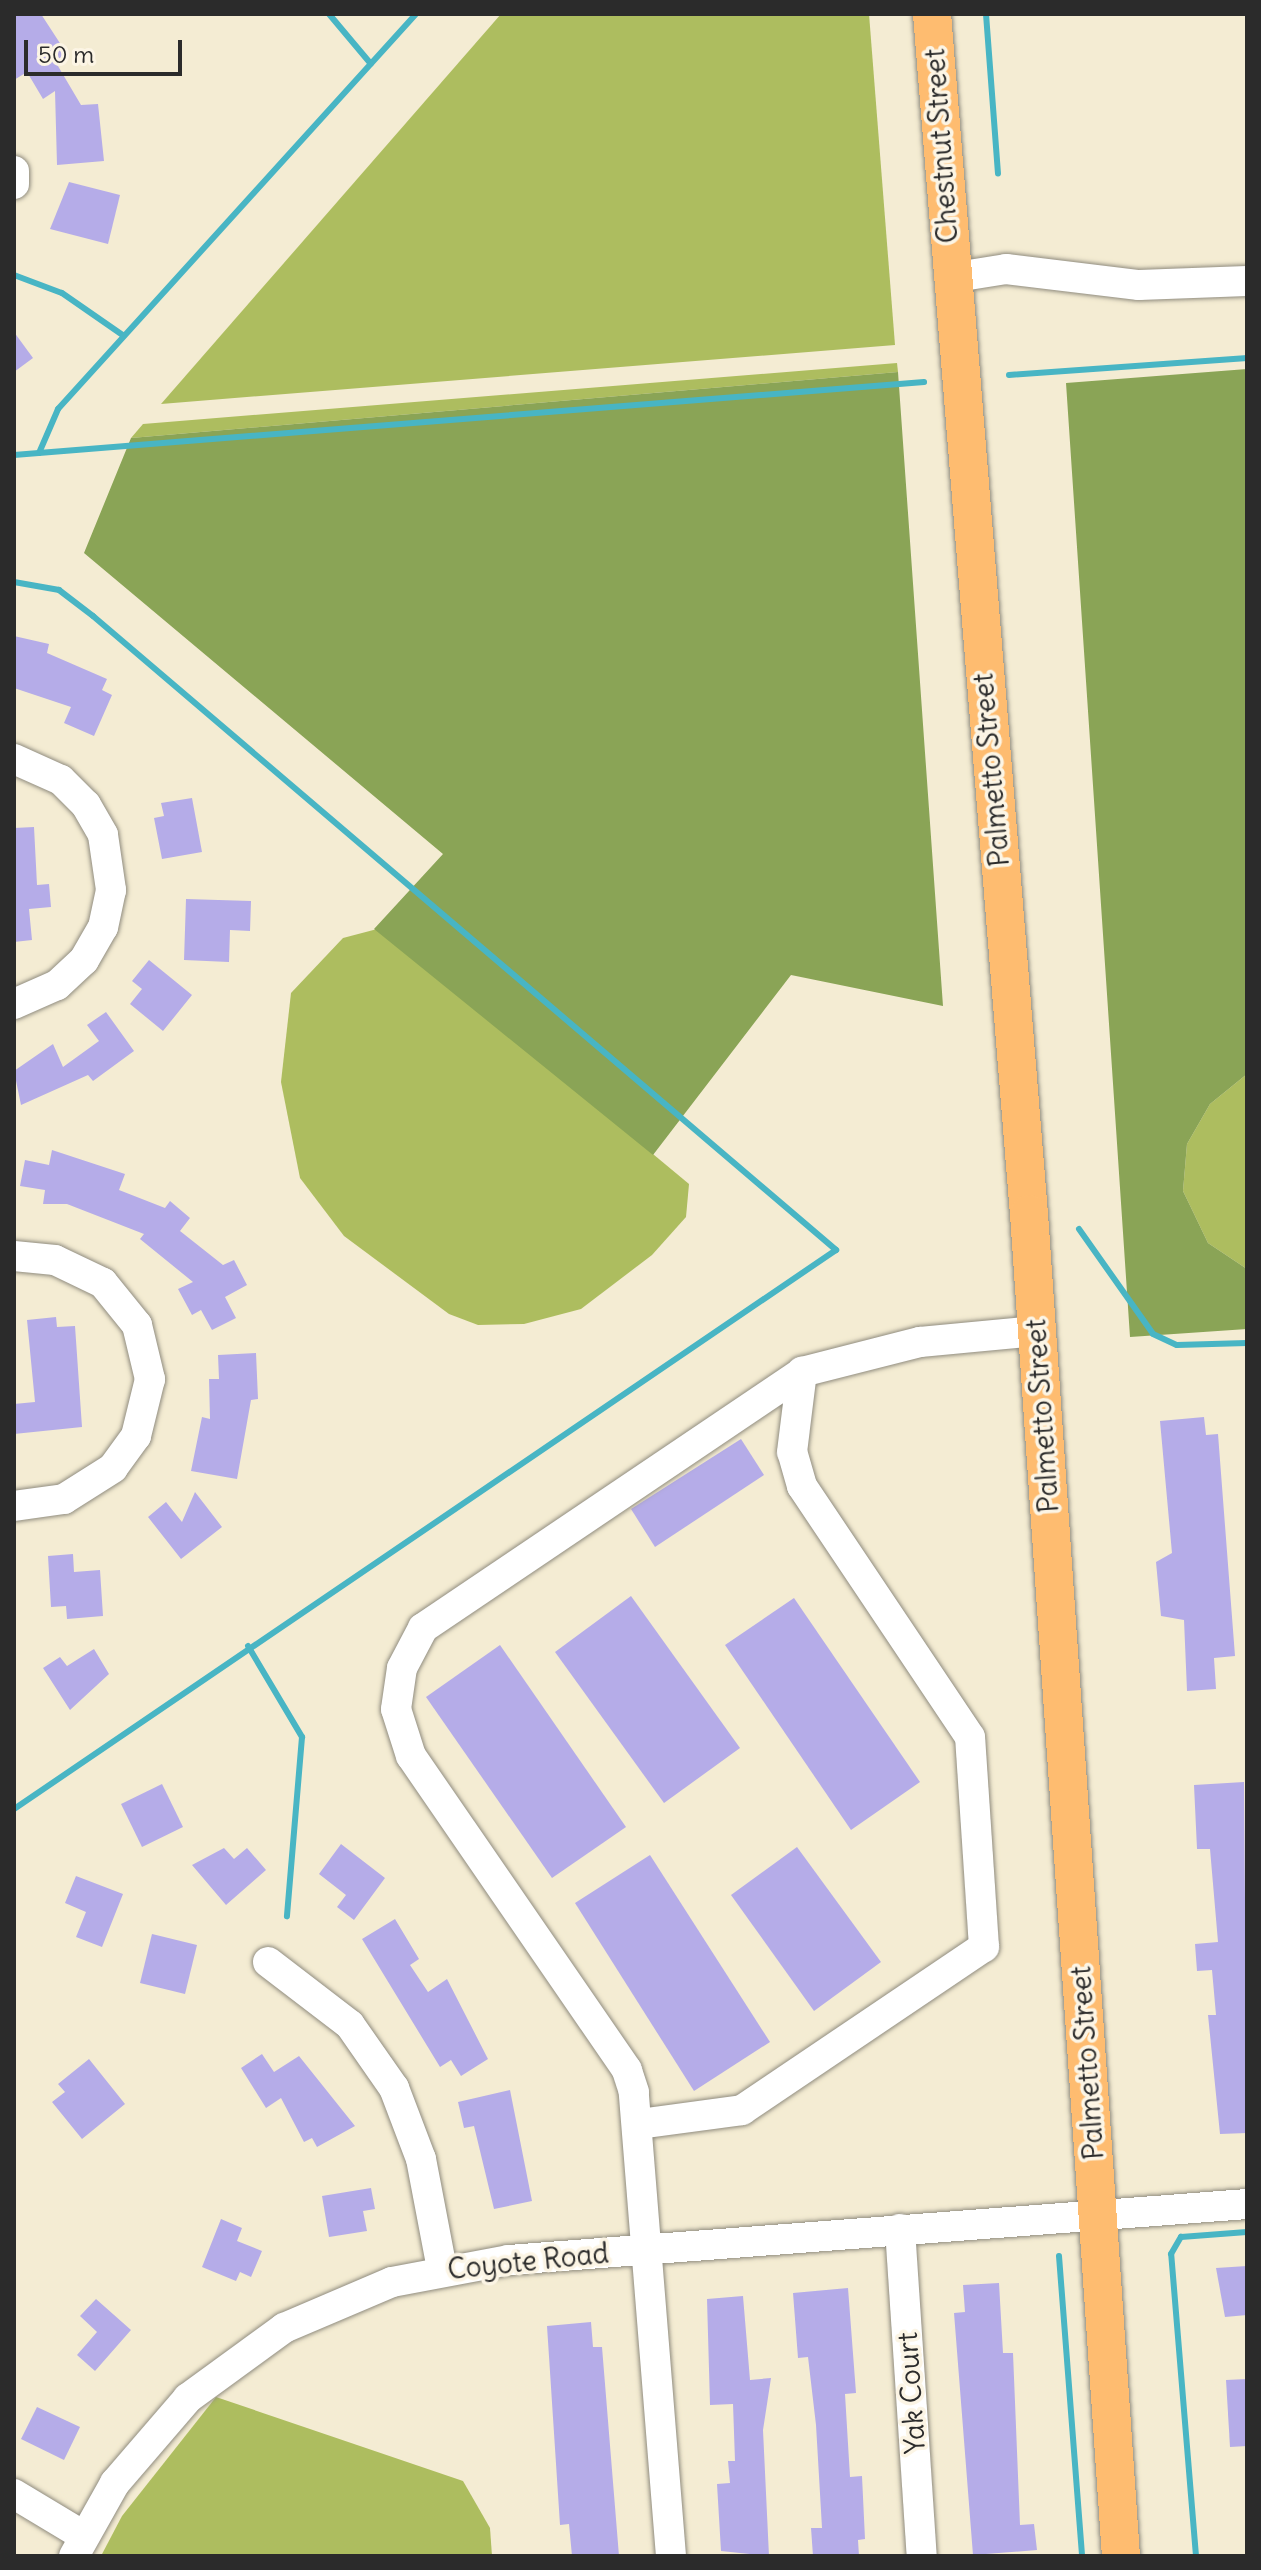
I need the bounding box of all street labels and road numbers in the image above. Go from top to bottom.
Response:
street label: Chestnut Street [917,48,965,244]
street label: Palmetto Street [966,672,1016,868]
street label: Palmetto Street [1018,1318,1066,1514]
street label: Palmetto Street [1063,1965,1111,2161]
street label: Coyote Road [446,2236,610,2286]
street label: Yak Court [890,2331,932,2455]

